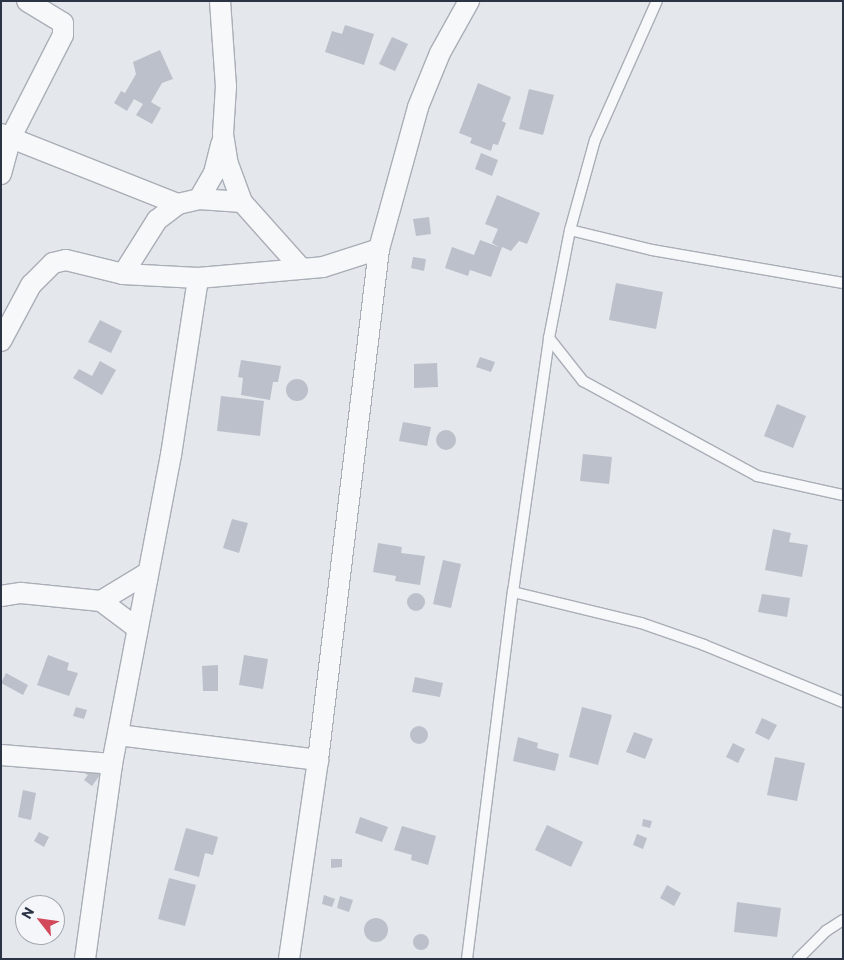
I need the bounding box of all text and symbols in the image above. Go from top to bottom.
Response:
north arrow [15,895,65,945]
text: N [17,904,37,922]

